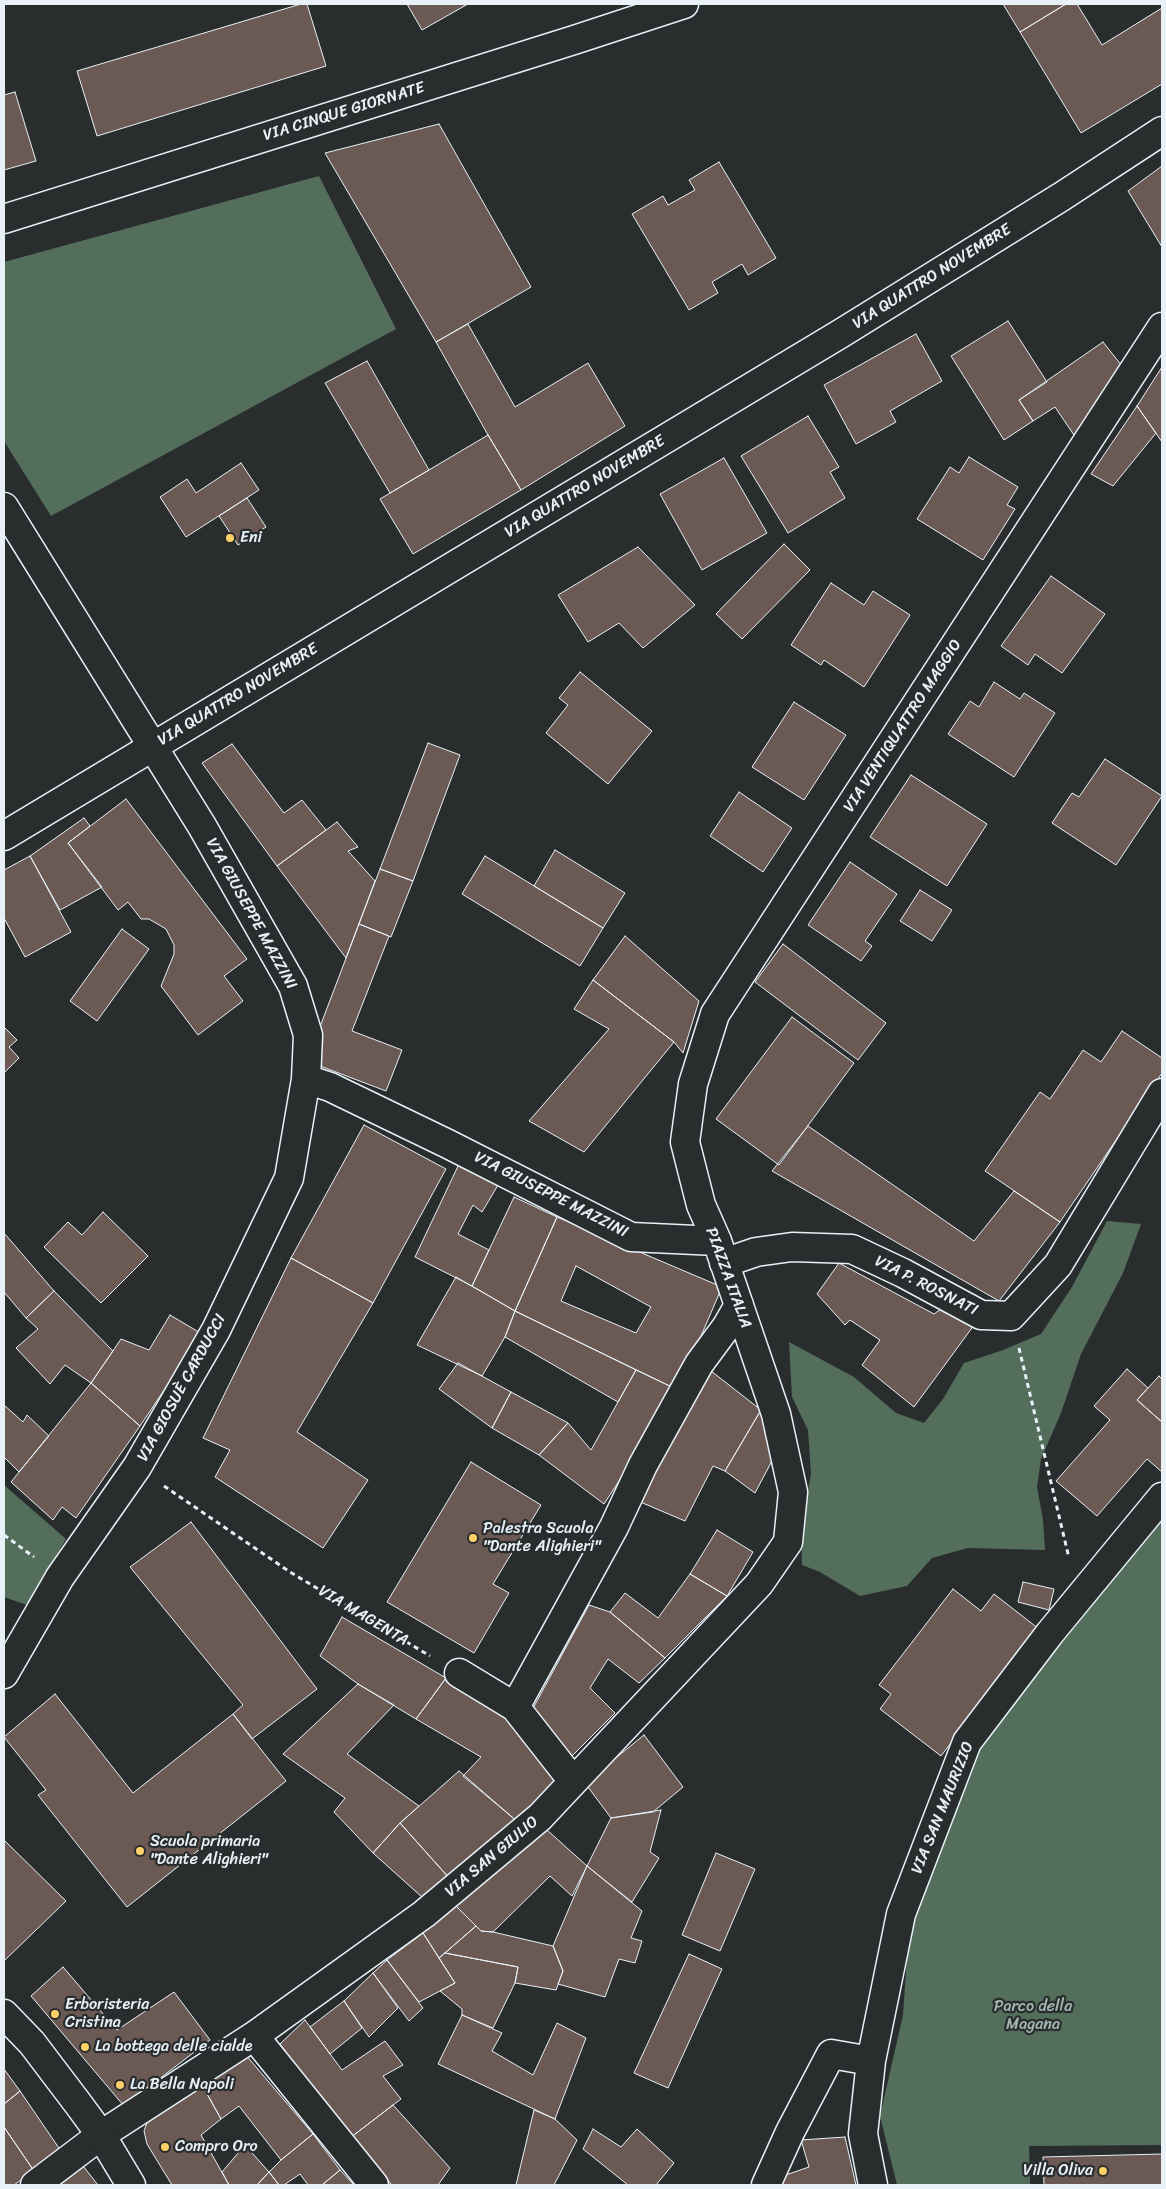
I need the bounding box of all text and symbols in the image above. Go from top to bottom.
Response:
street label: VIA CINQUE GIORNATE [261,78,427,146]
street label: VIA QUATTRO NOVEMBRE [849,220,1015,334]
street label: VIA QUATTRO NOVEMBRE [502,432,668,542]
place label: Eni [240,528,262,548]
marker: Eni [224,532,236,544]
street label: VIA VENTIQUATTRO MAGGIO [840,636,966,816]
street label: VIA QUATTRO NOVEMBRE [155,640,321,750]
street label: VIA GIUSEPPE MAZZINI [201,835,301,993]
street label: VIA GIUSEPPE MAZZINI [471,1148,631,1242]
street label: PIAZZA ITALIA [701,1225,755,1331]
street label: VIA P. ROSNATI [871,1252,981,1320]
street label: VIA GIOSUÈ CARDUCCI [134,1311,230,1465]
place label: Palestra Scuola "Dante Alighieri" [483,1519,601,1557]
marker: Palestra Scuola "Dante Alighieri" [467,1532,479,1544]
street label: VIA MAGENTA [315,1582,411,1650]
street label: VIA SAN MAURIZIO [908,1739,978,1877]
street label: VIA SAN GIULIO [441,1812,543,1902]
place label: Scuola primaria "Dante Alighieri" [150,1832,268,1870]
marker: Scuola primaria "Dante Alighieri" [134,1845,146,1857]
place label: Erboristeria Cristina [65,1995,149,2033]
park label: Parco della Magana [994,1997,1072,2035]
marker: Erboristeria Cristina [49,2008,61,2020]
place label: La bottega delle cialde [95,2037,253,2057]
marker: La bottega delle cialde [79,2041,91,2053]
place label: La Bella Napoli [130,2075,234,2095]
marker: La Bella Napoli [114,2079,126,2091]
place label: Compro Oro [175,2137,258,2157]
marker: Compro Oro [159,2141,171,2153]
place label: Villa Oliva [1023,2161,1093,2181]
marker: Villa Oliva [1097,2165,1109,2177]

